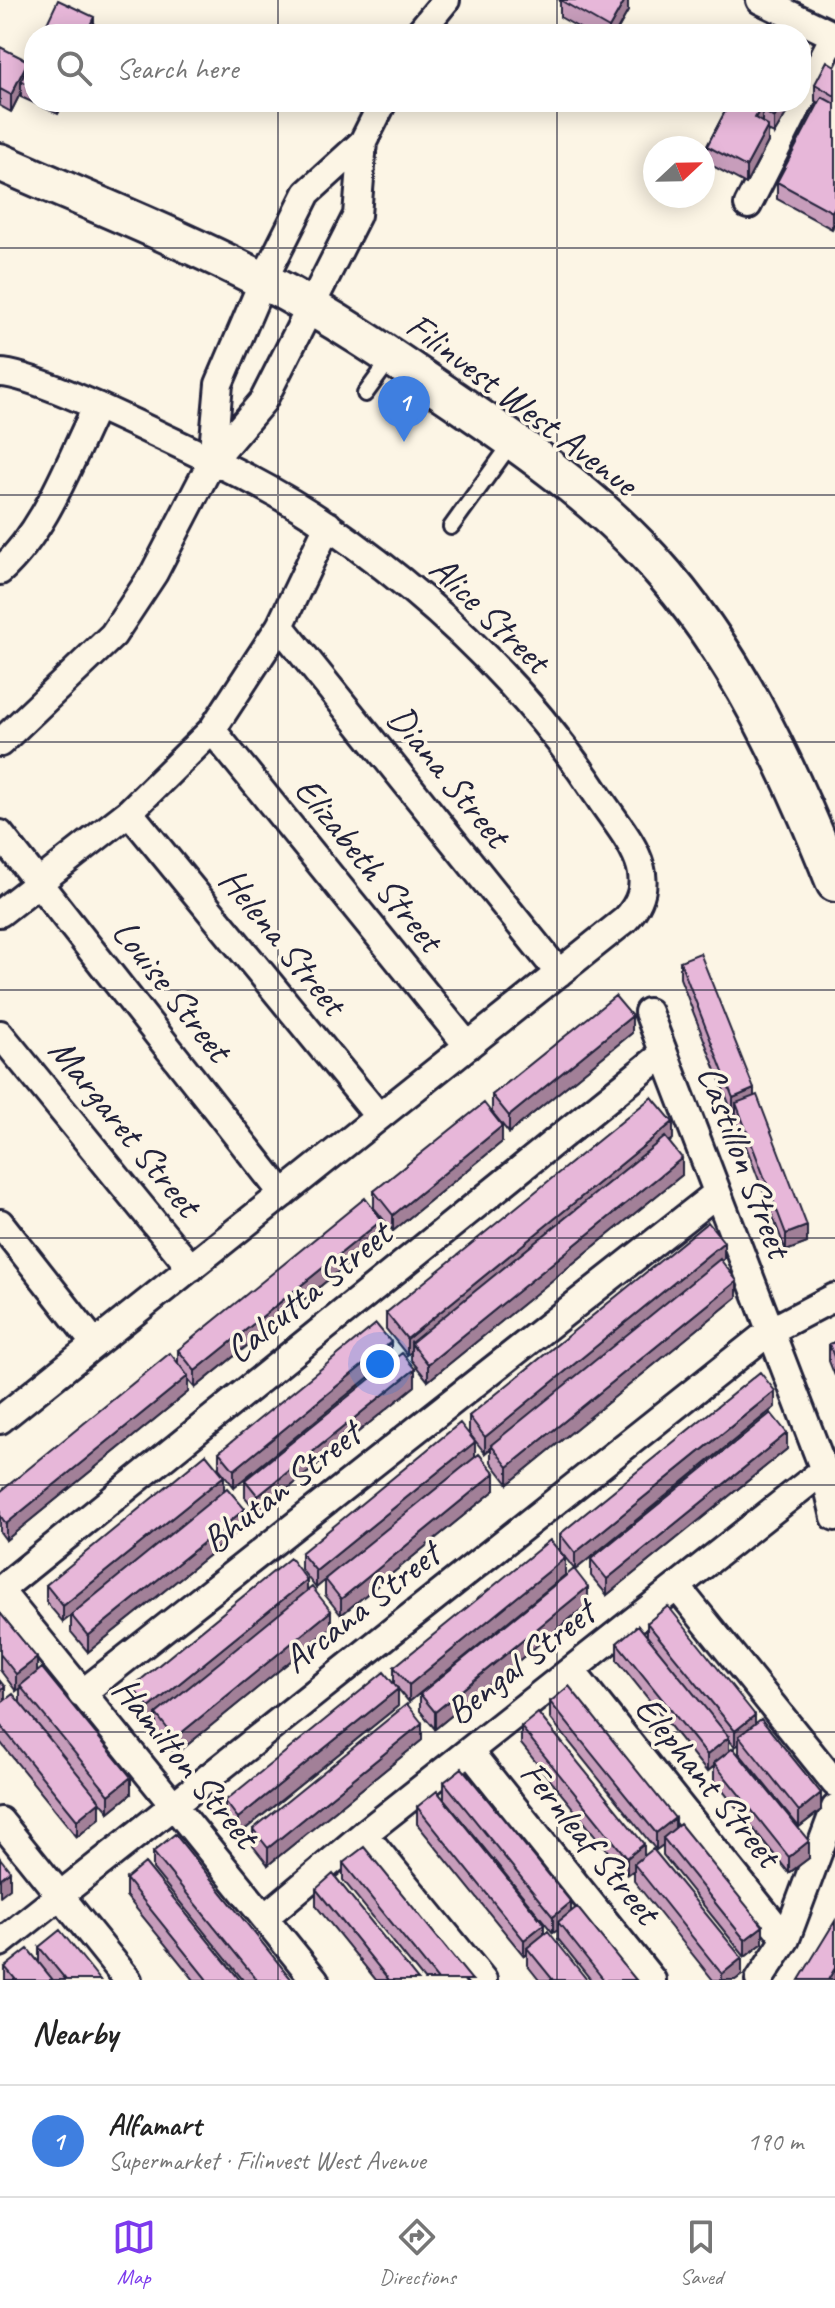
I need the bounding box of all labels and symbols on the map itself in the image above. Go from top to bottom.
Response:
north arrow [643,136,715,208]
street label: Filinvest West Avenue [397,302,649,508]
pin: 1 [378,376,430,442]
street label: Alice Street [420,545,563,685]
street label: Diana Street [378,696,523,859]
street label: Elizabeth Street [284,767,456,963]
street label: Helena Street [209,858,359,1027]
street label: Louise Street [102,910,244,1073]
street label: Margaret Street [39,1028,213,1228]
street label: Castillon Street [687,1058,804,1267]
street label: Calcutta Street [215,1209,403,1373]
your location [360,1344,400,1384]
street label: Bhutan Street [192,1407,374,1563]
street label: Arcana Street [273,1528,453,1683]
street label: Bengal Street [436,1586,608,1735]
street label: Hamilton Street [103,1667,272,1860]
street label: Elephant Street [625,1686,793,1879]
street label: Fernleaf Street [510,1751,672,1936]

